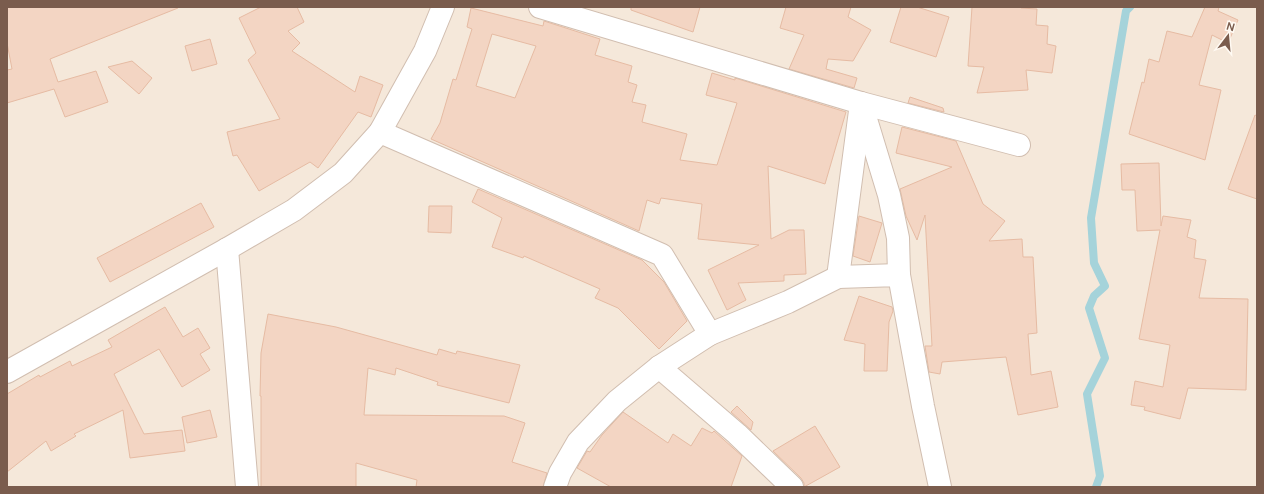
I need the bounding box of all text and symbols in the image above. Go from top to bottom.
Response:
north arrow [1208,16,1248,56]
text: N [1225,19,1237,34]

